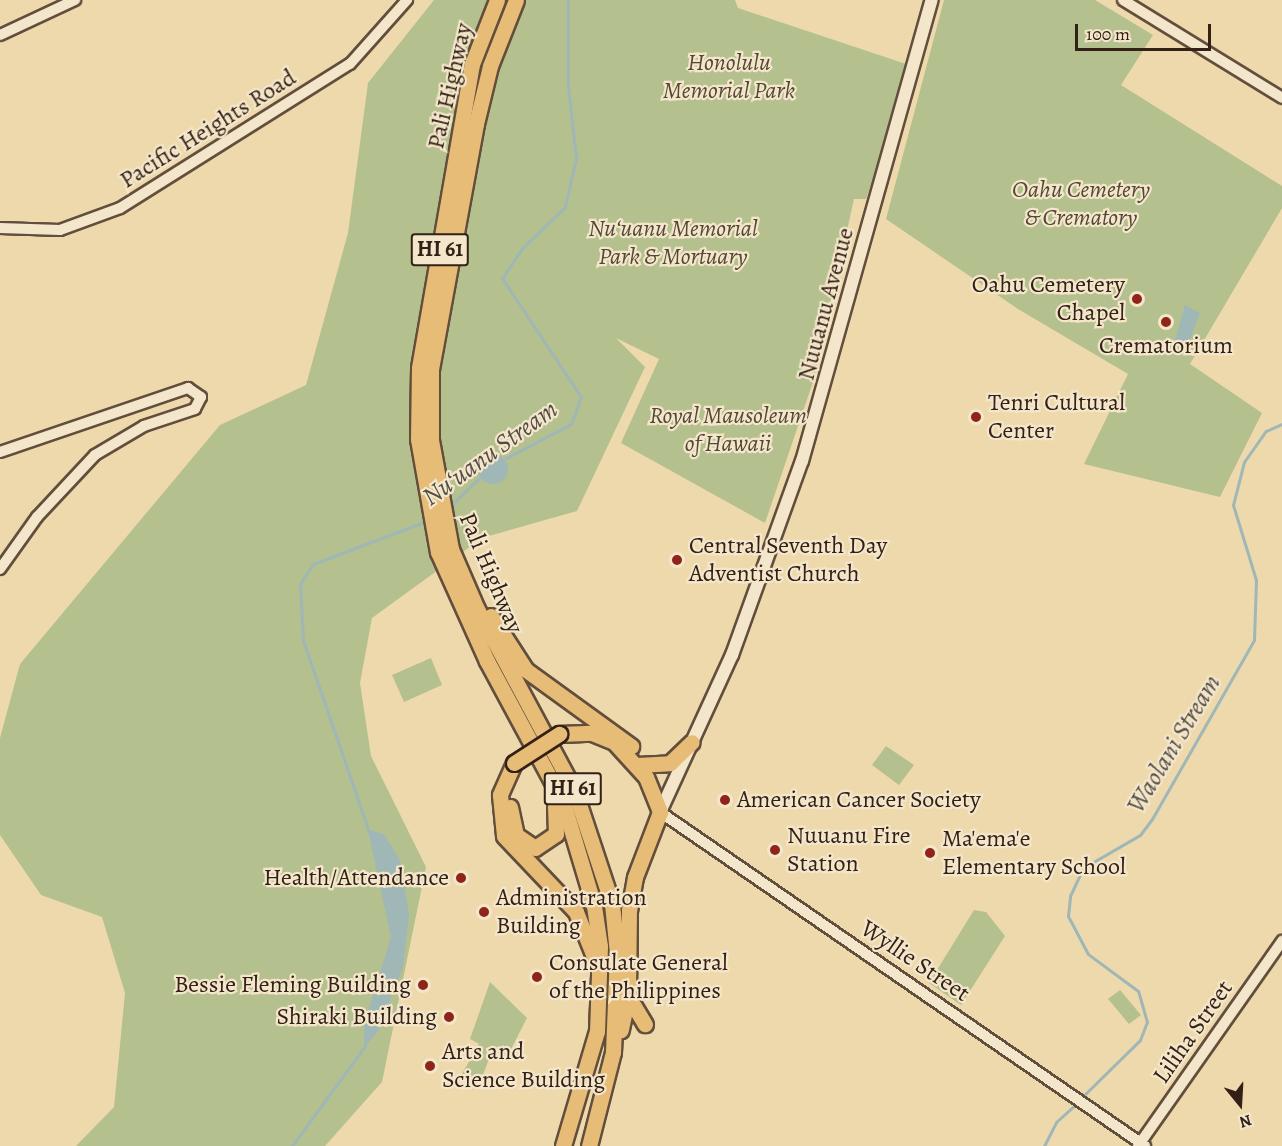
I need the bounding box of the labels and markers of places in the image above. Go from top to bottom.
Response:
place label: Oahu Cemetery Chapel [972,271,1125,327]
marker: Oahu Cemetery Chapel [1130,292,1144,306]
marker: Crematorium [1159,315,1173,329]
place label: Crematorium [1099,332,1233,360]
place label: Tenri Cultural Center [988,389,1125,445]
marker: Tenri Cultural Center [969,410,983,424]
place label: Central Seventh Day Adventist Church [689,532,887,588]
marker: Central Seventh Day Adventist Church [670,553,684,567]
place label: American Cancer Society [737,786,981,814]
marker: American Cancer Society [718,793,732,807]
place label: Nuuanu Fire Station [787,822,911,878]
place label: Ma'ema'e Elementary School [942,825,1126,881]
marker: Nuuanu Fire Station [768,843,782,857]
marker: Ma'ema'e Elementary School [923,846,937,860]
place label: Health/Attendance [263,864,449,892]
marker: Health/Attendance [454,871,468,885]
place label: Administration Building [496,884,647,940]
marker: Administration Building [477,905,491,919]
place label: Consulate General of the Philippines [549,949,728,1005]
marker: Consulate General of the Philippines [530,970,544,984]
place label: Bessie Fleming Building [174,971,411,999]
marker: Bessie Fleming Building [416,978,430,992]
place label: Shiraki Building [277,1003,437,1031]
marker: Shiraki Building [442,1010,456,1024]
place label: Arts and Science Building [442,1038,605,1094]
marker: Arts and Science Building [423,1059,437,1073]

